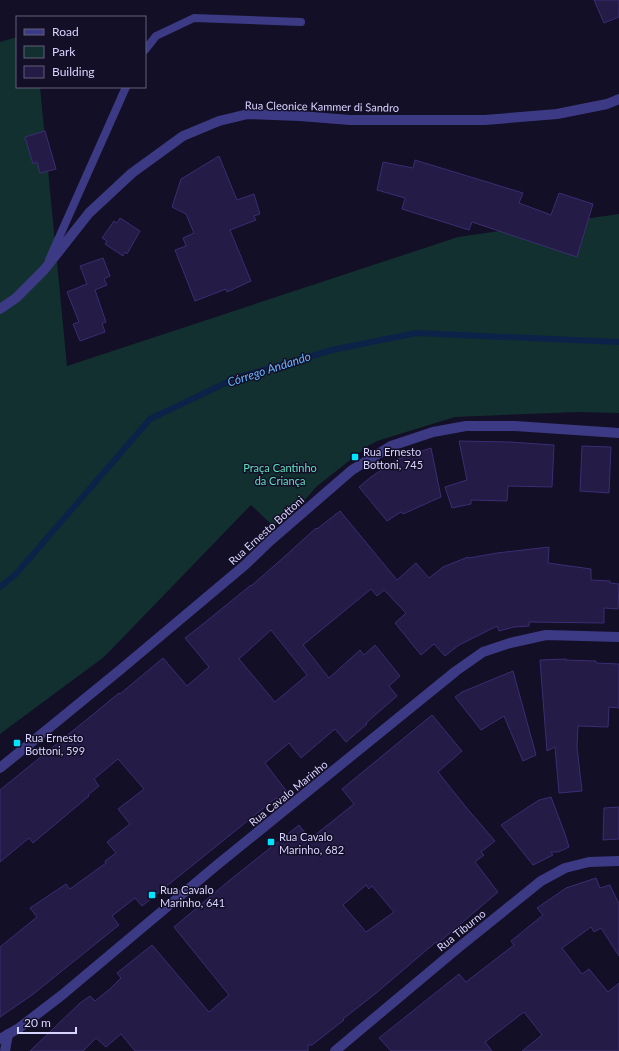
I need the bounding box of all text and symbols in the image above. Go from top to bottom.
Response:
legend [16,16,146,88]
text: Road [52,24,79,39]
text: Park [52,44,76,59]
text: Building [52,64,95,79]
street label: Rua Cleonice Kammer di Sandro [245,98,399,114]
water label: Córrego Andando [225,348,313,390]
place label: Rua Ernesto Bottoni, 745 [363,445,423,471]
marker: Rua Ernesto Bottoni, 745 [350,452,360,462]
park label: Praça Cantinho da Criança [243,461,317,487]
street label: Rua Ernesto Bottoni [226,493,307,567]
place label: Rua Ernesto Bottoni, 599 [25,731,85,757]
marker: Rua Ernesto Bottoni, 599 [12,738,22,748]
street label: Rua Cavalo Marinho [246,757,330,829]
place label: Rua Cavalo Marinho, 682 [279,830,344,856]
marker: Rua Cavalo Marinho, 682 [266,837,276,847]
place label: Rua Cavalo Marinho, 641 [160,883,225,909]
marker: Rua Cavalo Marinho, 641 [147,890,157,900]
street label: Rua Tiburno [434,907,488,953]
scale bar [18,1009,76,1035]
text: 20 m [24,1015,51,1030]

